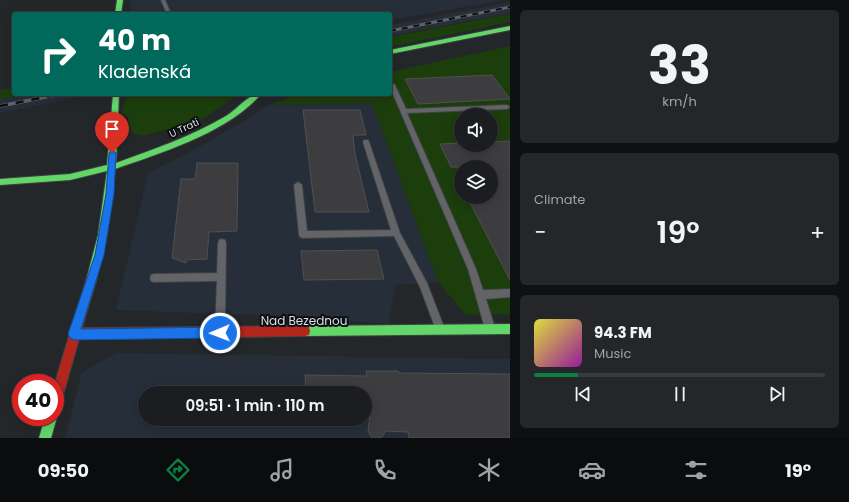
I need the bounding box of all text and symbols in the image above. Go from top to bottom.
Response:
text: 40 m [98,21,171,60]
icon: right [32,28,84,80]
text: 33 [648,29,711,102]
text: Kladenská [98,59,191,84]
text: km/h [662,92,697,111]
map controls [454,108,498,204]
button: sound [454,108,498,152]
pin [95,112,129,153]
street label: U Trati [167,115,201,141]
icon: arrive [101,118,123,140]
button: layers [454,160,498,204]
text: Climate [534,190,585,209]
text: 19° [657,211,700,254]
text: − [534,217,546,248]
text: + [810,217,825,248]
position arrow [199,312,241,354]
street label: Nad Bezednou [261,312,347,329]
text: 94.3 FM [594,322,652,343]
text: Music [594,344,631,363]
speed limit sign: 40 [12,374,64,426]
icon: previous [572,383,594,405]
icon: pause [669,383,691,405]
icon: next [766,383,788,405]
text: 09:51 · 1 min · 110 m [185,395,325,416]
icon: directions [164,456,192,484]
icon: music [268,456,296,484]
icon: phone [371,456,399,484]
icon: climate [475,456,503,484]
icon: car [578,456,606,484]
icon: filters [682,456,710,484]
text: 09:50 [38,458,89,483]
text: 19° [785,458,811,483]

